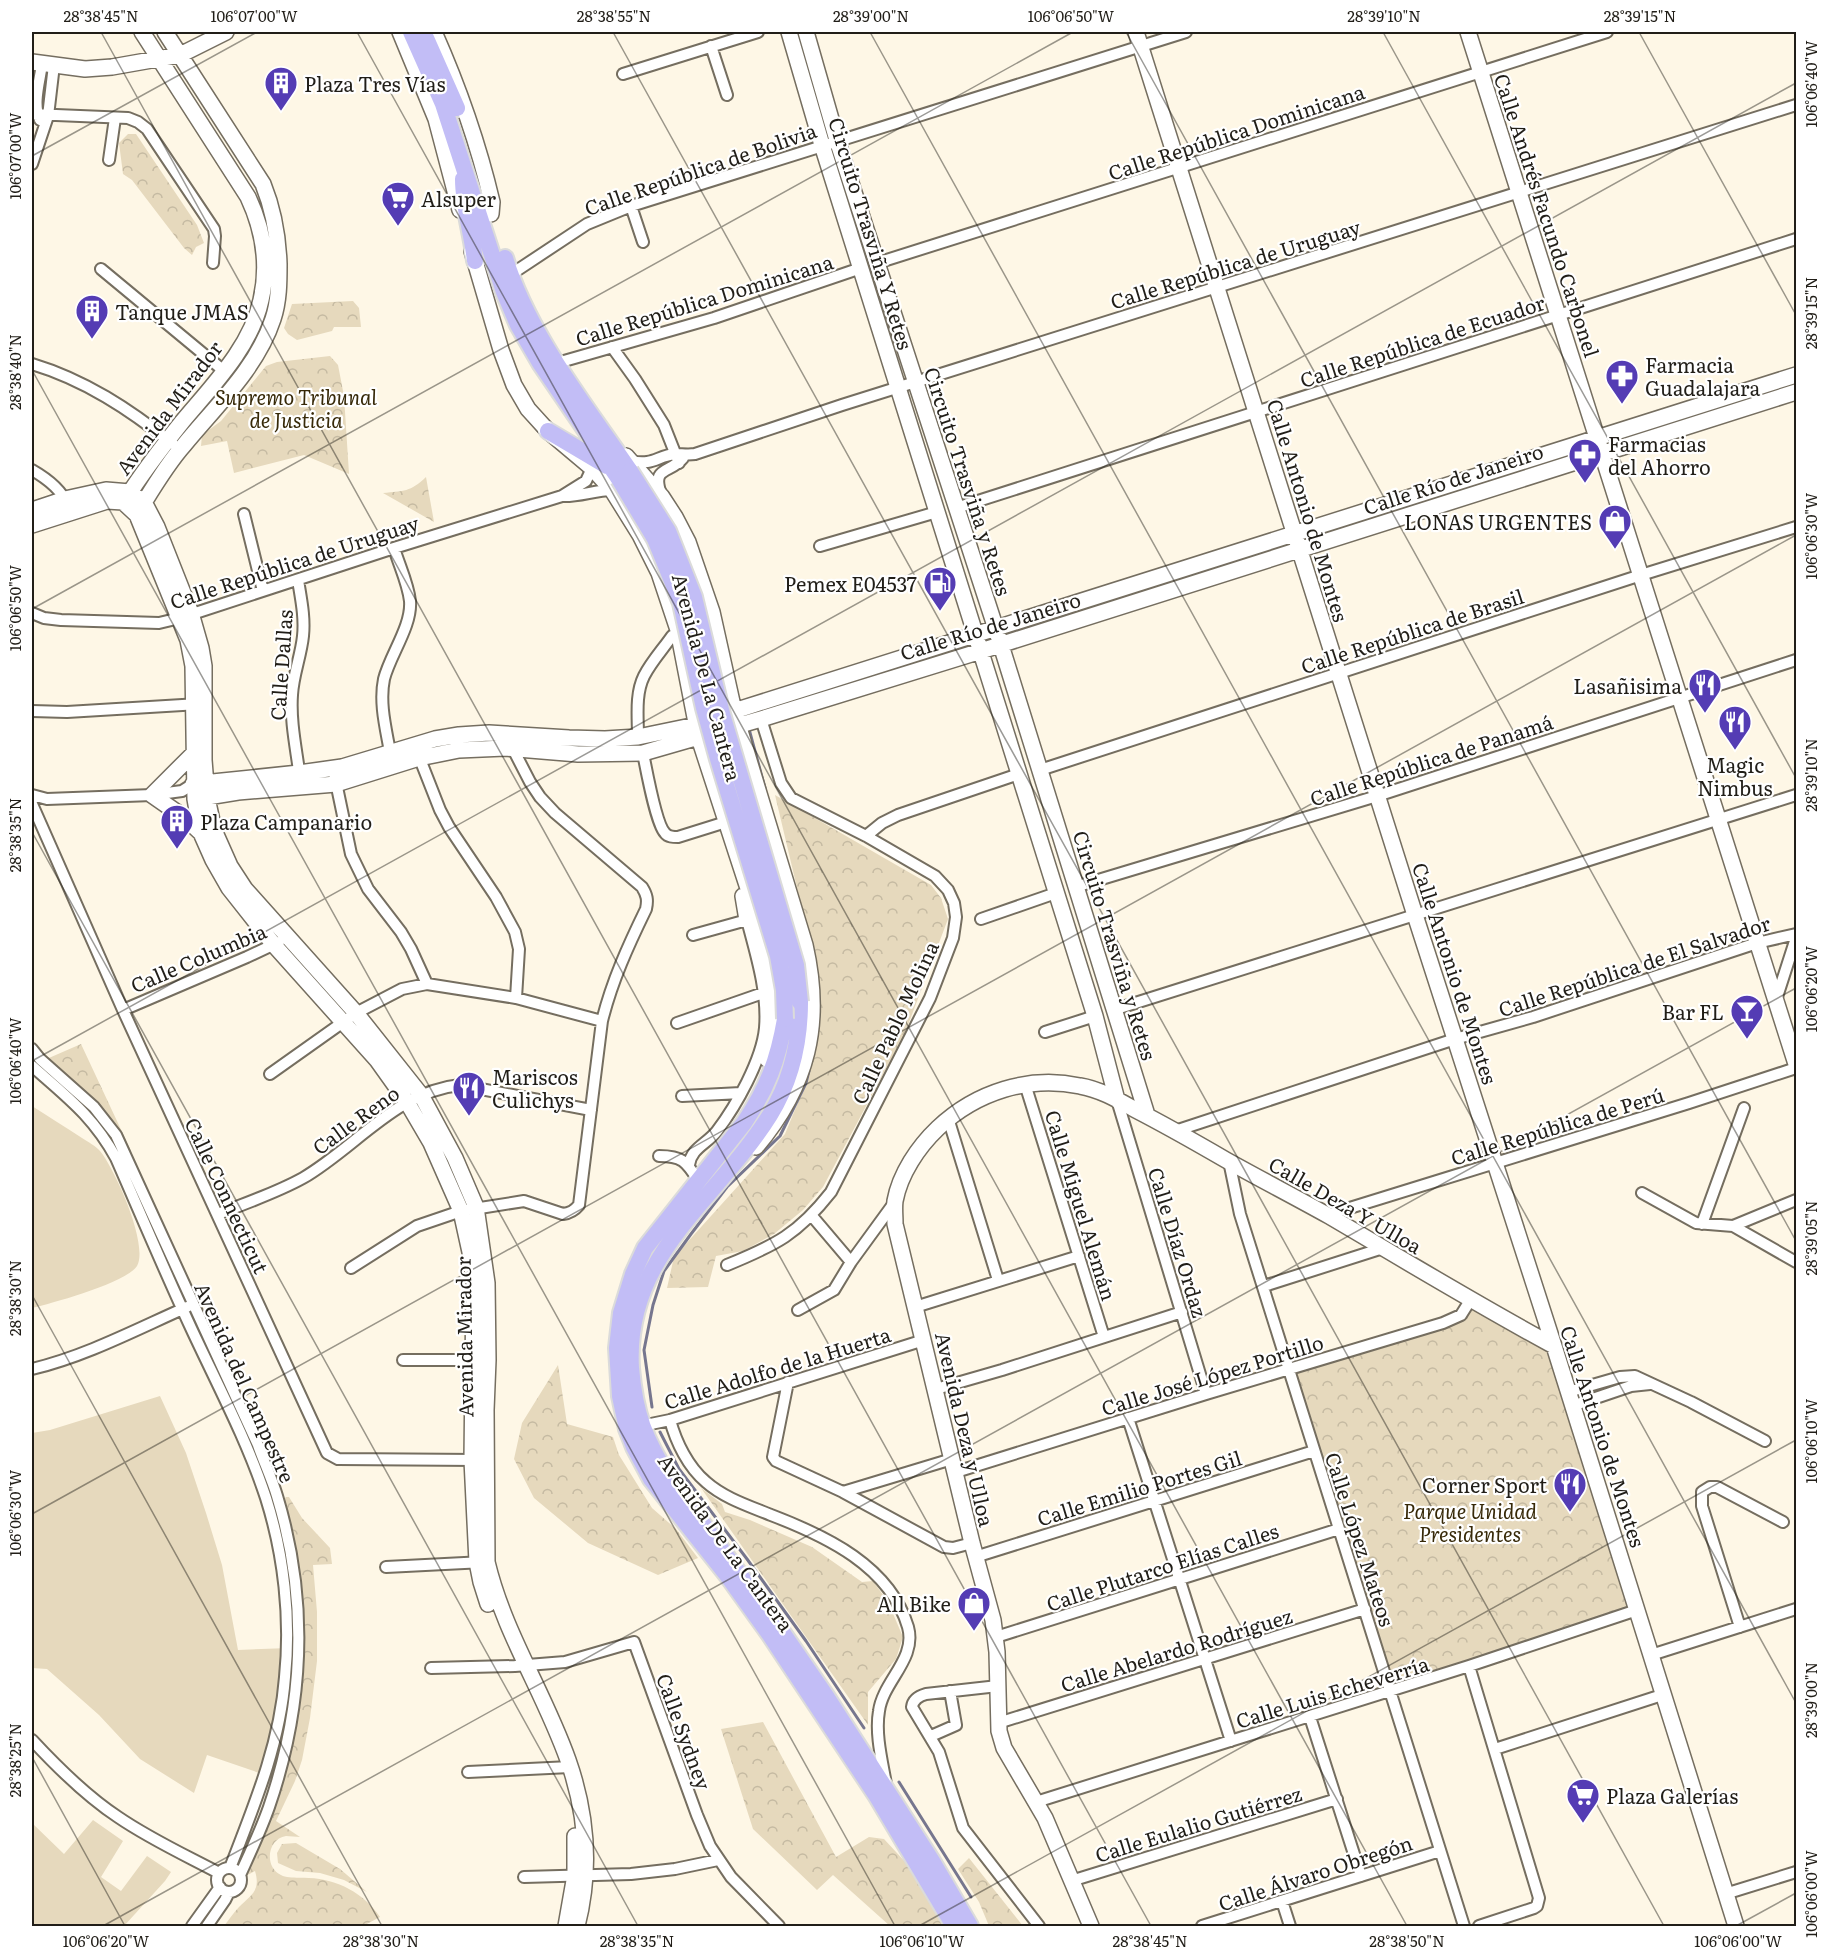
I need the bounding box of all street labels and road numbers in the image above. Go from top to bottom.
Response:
street label: Calle Andrés Facundo Carbonel [1488,69,1608,361]
street label: Calle República Dominicana [1104,75,1368,187]
street label: Circuito Trasviña Y Retes [822,113,922,353]
street label: Calle República de Bolivia [580,114,820,222]
street label: Calle República de Uruguay [1106,210,1364,315]
street label: Calle República Dominicana [571,245,837,353]
street label: Calle República de Ecuador [1296,286,1549,394]
street label: Avenida Mirador [108,333,229,480]
street label: Circuito Trasviña y Retes [918,363,1020,599]
street label: Calle Antonio de Montes [1261,395,1357,625]
street label: Calle Río de Janeiro [1359,435,1547,521]
street label: Calle República de Uruguay [166,506,423,615]
street label: Avenida De La Cantera [666,570,750,784]
street label: Calle República de Brasil [1297,580,1528,680]
street label: Calle Río de Janeiro [896,583,1084,667]
street label: Calle Dallas [261,608,299,722]
street label: Calle República de Panamá [1306,705,1557,812]
street label: Circuito Trasviña y Retes [1067,827,1165,1063]
street label: Calle Antonio de Montes [1406,858,1506,1088]
street label: Calle República de El Salvador [1494,907,1774,1023]
street label: Calle Columbia [125,915,271,999]
street label: Calle Pablo Molina [843,935,945,1108]
street label: Calle Reno [305,1077,405,1161]
street label: Calle República de Perú [1447,1078,1668,1172]
street label: Calle Miguel Alemán [1039,1106,1125,1304]
street label: Calle Connecticut [179,1112,277,1278]
street label: Calle Deza Y Ulloa [1264,1148,1428,1260]
street label: Calle Díaz Ordaz [1142,1163,1216,1321]
street label: Avenida Mirador [447,1256,479,1418]
street label: Avenida del Campestre [188,1277,304,1487]
street label: Calle Adolfo de la Huerta [660,1318,894,1416]
street label: Calle Antonio de Montes [1554,1321,1654,1551]
street label: Calle José López Portillo [1097,1326,1327,1422]
street label: Avenida Deza y Ulloa [929,1329,1003,1529]
street label: Calle Emilio Portes Gil [1033,1442,1245,1532]
street label: Avenida De La Cantera [652,1447,802,1638]
street label: Calle López Mateos [1319,1448,1403,1630]
street label: Calle Plutarco Elías Calles [1042,1514,1282,1618]
street label: Calle Abelardo Rodríguez [1057,1599,1296,1699]
street label: Calle Luis Echeverría [1232,1647,1432,1735]
street label: Calle Sydney [650,1669,720,1794]
street label: Calle Eulalio Gutiérrez [1091,1777,1305,1869]
street label: Calle Álvaro Obregón [1214,1826,1416,1918]

